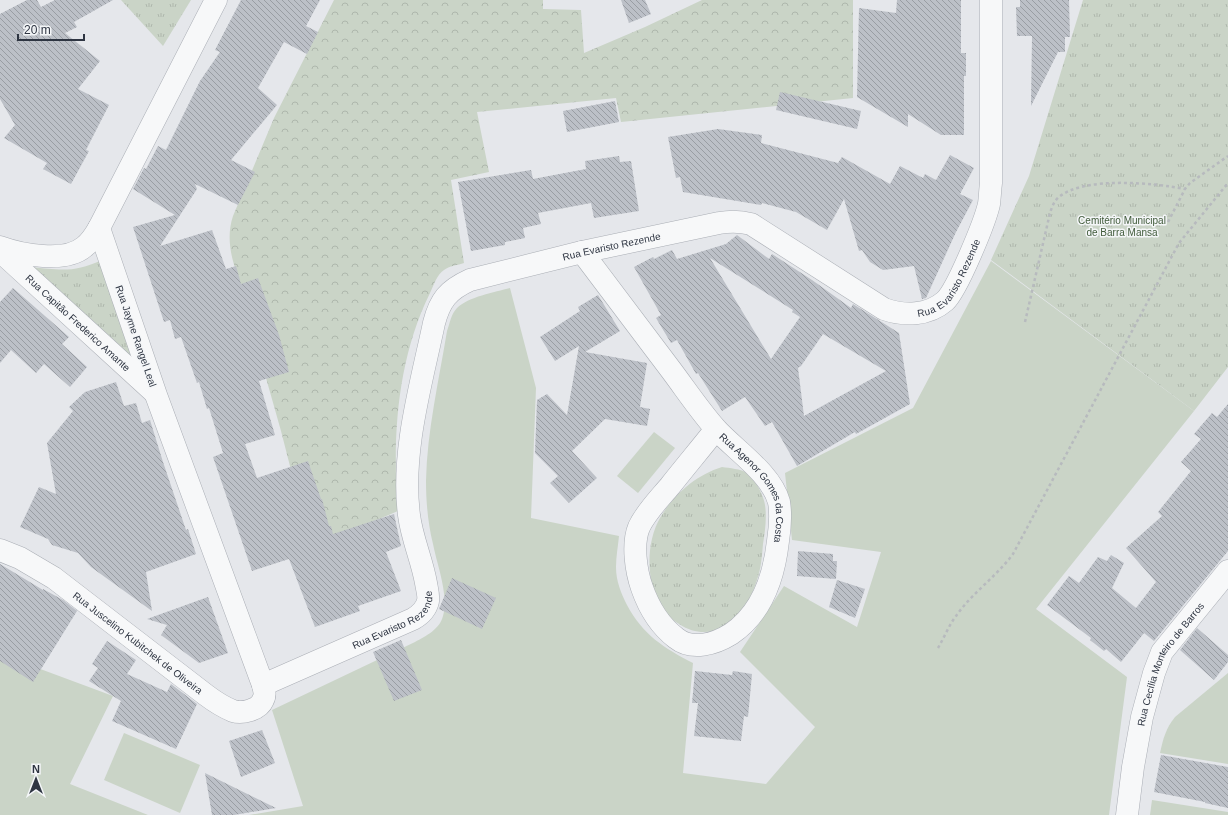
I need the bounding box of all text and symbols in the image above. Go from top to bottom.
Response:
scale bar [18,16,84,42]
text: 20 m [24,23,51,37]
park label: Cemitério Municipal de Barra Mansa [1078,215,1166,238]
street label: Rua Evaristo Rezende [561,230,662,262]
street label: Rua Evaristo Rezende [916,237,982,319]
street label: Rua Capitão Frederico Amante [24,272,133,373]
street label: Rua Jayme Rangel Leal [113,284,159,388]
street label: Rua Agenor Gomes da Costa [717,431,786,544]
street label: Rua Juscelino Kubitchek de Oliveira [71,589,205,696]
street label: Rua Evaristo Rezende [350,590,434,651]
street label: Rua Cecília Monteiro de Barros [1135,600,1206,727]
north arrow [16,759,56,799]
text: N [32,763,40,775]

